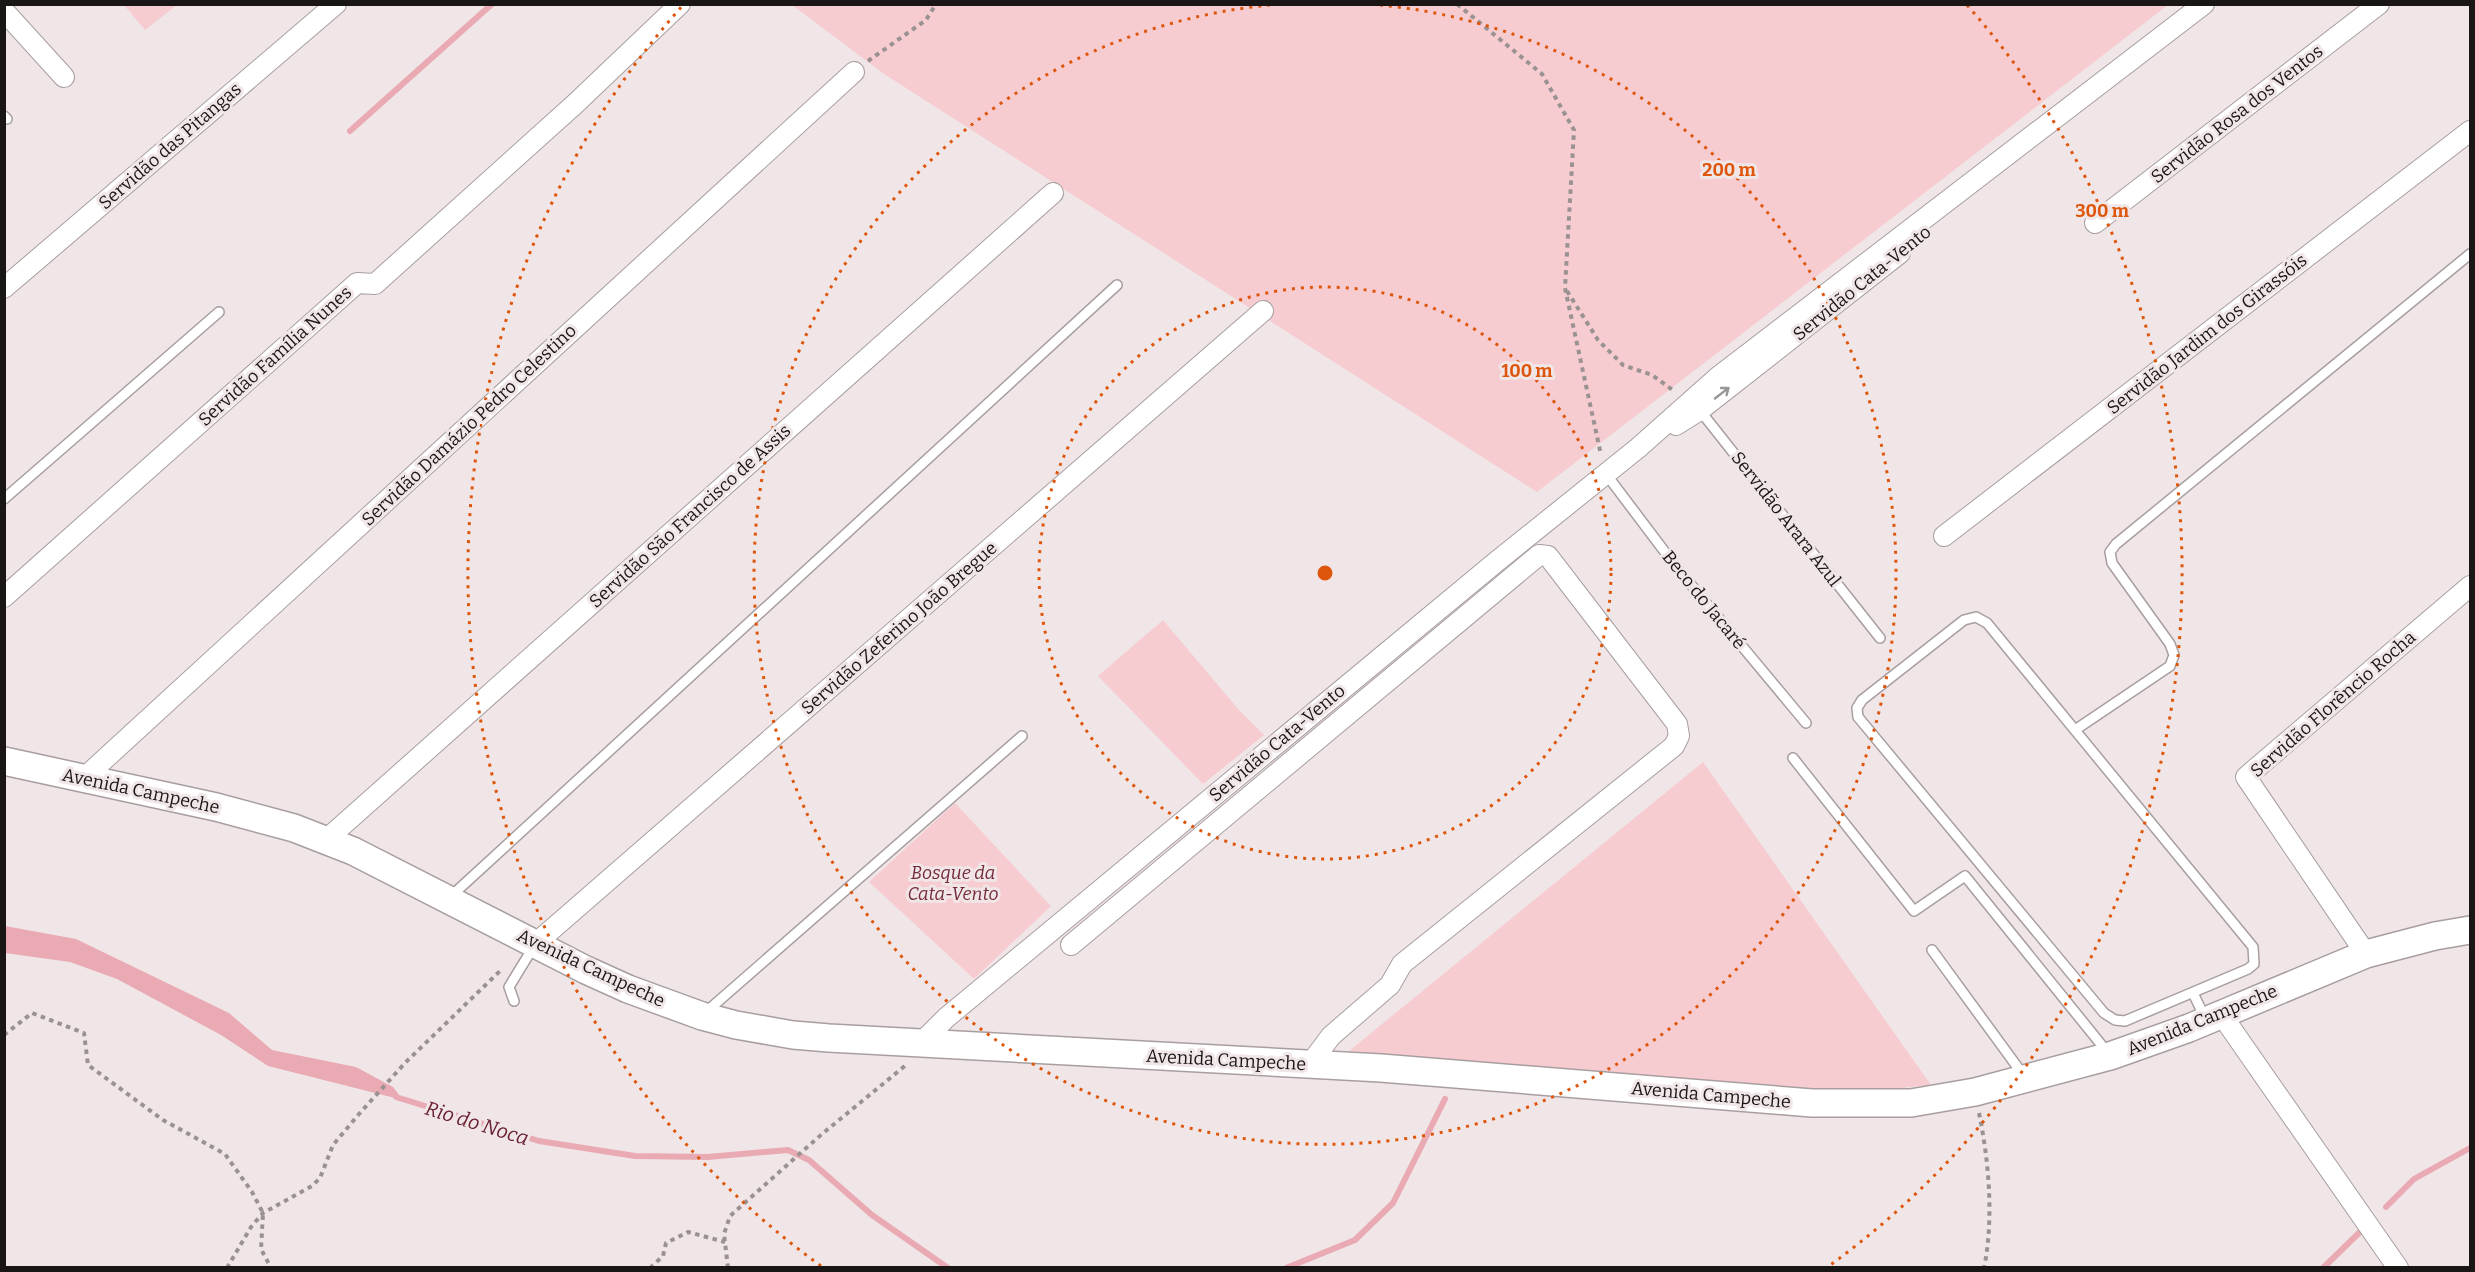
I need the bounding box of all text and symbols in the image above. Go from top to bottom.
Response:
street label: Servidão Rosa dos Ventos [2147,40,2327,188]
street label: Servidão das Pitangas [94,78,246,214]
text: 200 m [1702,159,1756,181]
text: 300 m [2075,200,2129,222]
street label: Servidão Cata-Vento [1789,221,1935,345]
street label: Servidão Jardim dos Girassóis [2103,249,2311,419]
street label: Servidão Família Nunes [194,281,356,431]
street label: Servidão Damázio Pedro Celestino [357,320,581,530]
text: 100 m [1501,360,1553,382]
one-way arrow [1714,387,1730,400]
street label: Servidão São Francisco de Assis [585,420,795,612]
street label: Servidão Arara Azul [1726,447,1846,591]
street label: Servidão Zeferino João Bregue [797,537,1001,719]
street label: Beco do Jacaré [1658,546,1750,654]
centre of rings [1315,563,1335,583]
street label: Servidão Florêncio Rocha [2246,626,2420,782]
street label: Servidão Cata-Vento [1204,680,1350,806]
street label: Avenida Campeche [60,764,222,818]
park label: Bosque da Cata-Vento [907,862,999,905]
street label: Avenida Campeche [514,924,668,1012]
street label: Avenida Campeche [2124,980,2280,1060]
street label: Avenida Campeche [1145,1045,1307,1075]
street label: Avenida Campeche [1630,1077,1792,1113]
water label: Rio do Noca [422,1096,532,1150]

